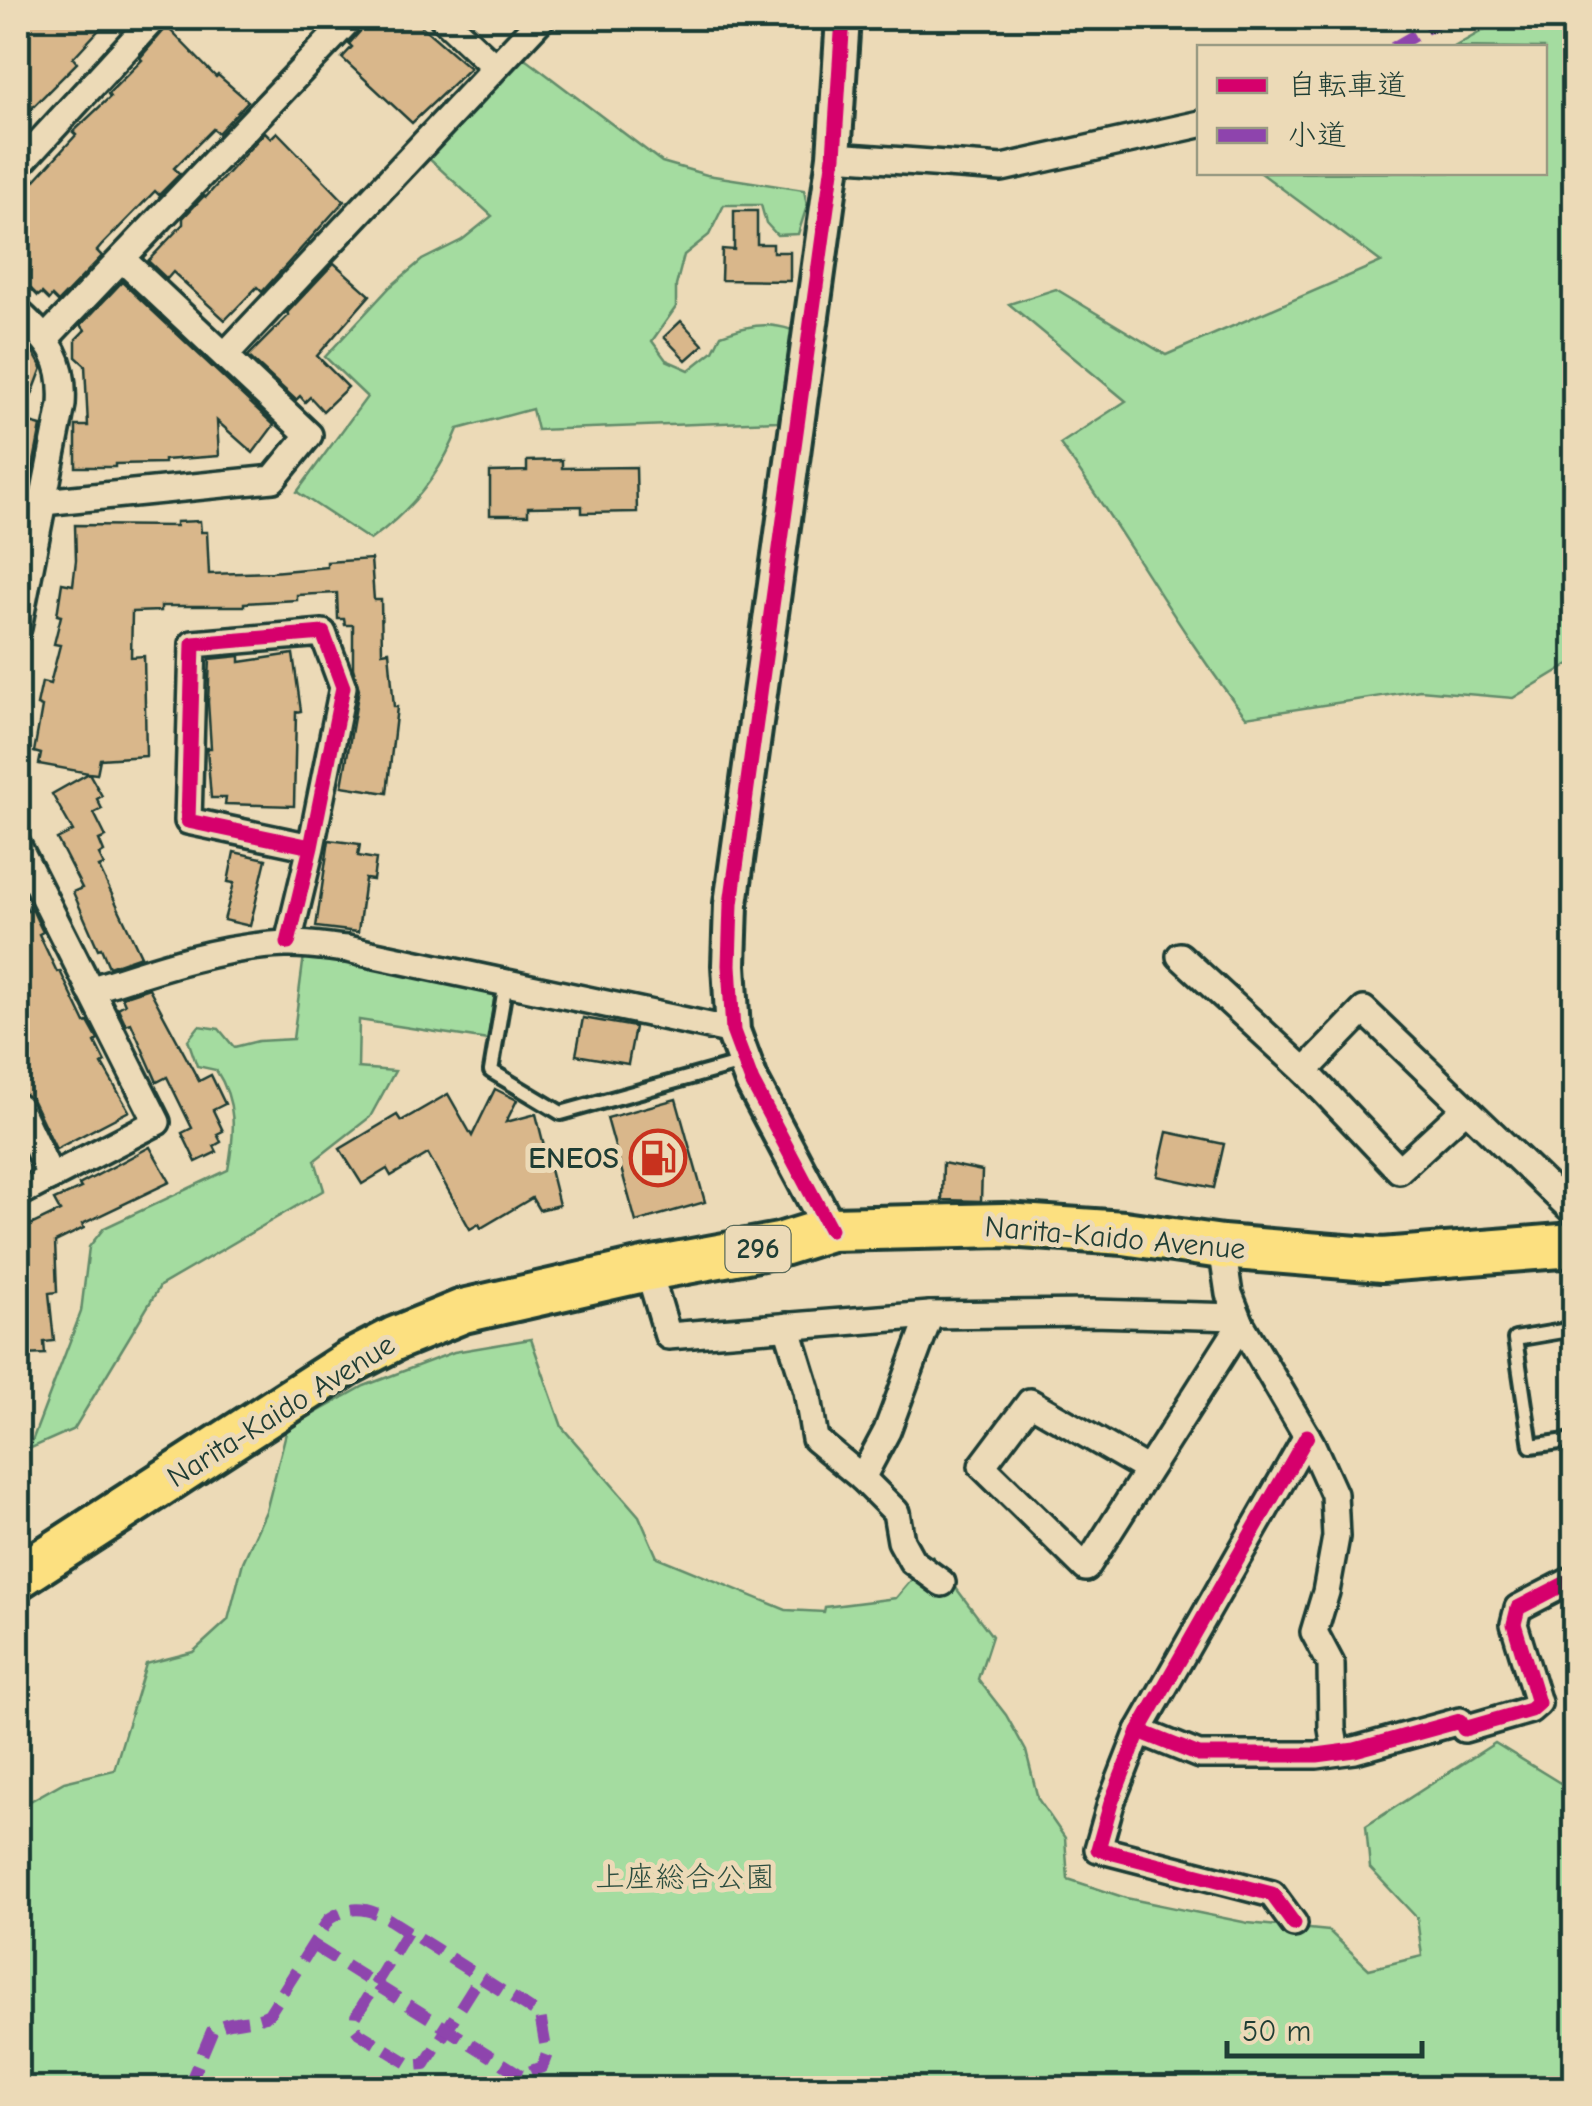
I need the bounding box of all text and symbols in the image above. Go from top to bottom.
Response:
legend [1197,45,1547,175]
text: 自転車道 [1287,68,1407,103]
text: 小道 [1287,118,1347,153]
fuel station icon: ENEOS [628,1128,688,1188]
place label: ENEOS [528,1141,619,1176]
street label: Narita-Kaido Avenue [983,1209,1247,1267]
road number: 296 [726,1226,790,1272]
street label: Narita-Kaido Avenue [161,1327,401,1495]
park label: 上座総合公園 [595,1860,775,1895]
scale bar [1227,1996,1422,2058]
text: 50 m [1242,2014,1311,2049]

